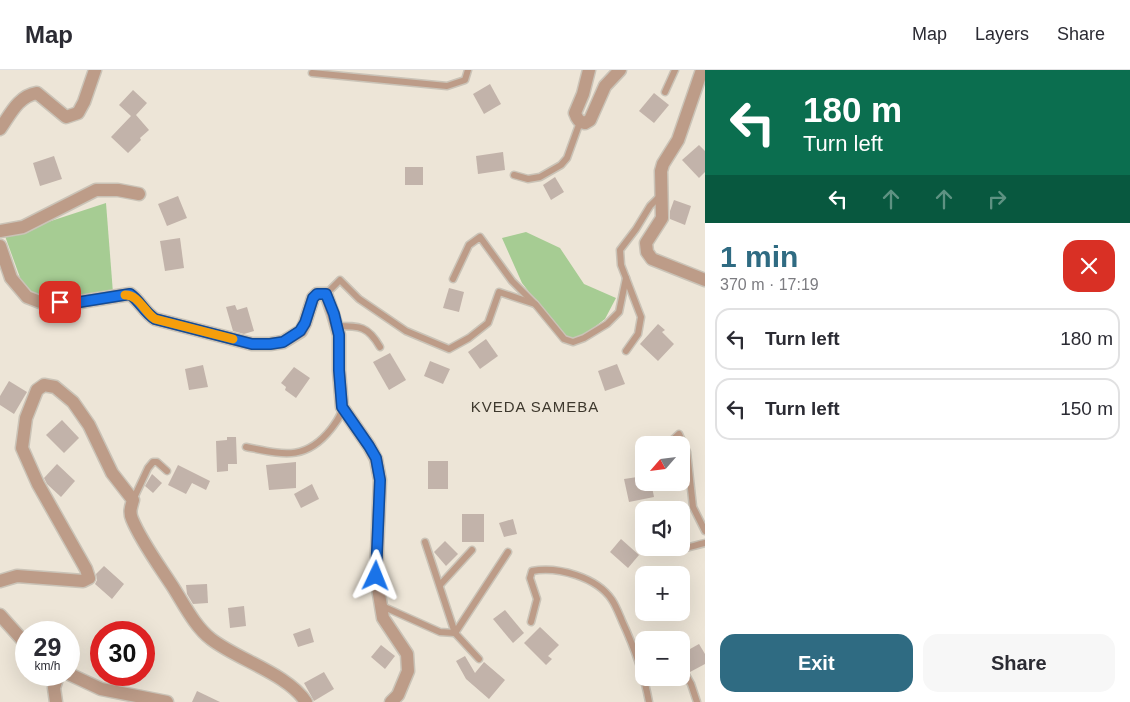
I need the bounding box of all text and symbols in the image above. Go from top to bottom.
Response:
text: Map [25,21,73,48]
text: Map [912,24,947,44]
text: Layers [975,24,1029,44]
text: Share [1057,24,1105,44]
icon: left [720,90,785,155]
text: 180 m [803,90,902,129]
text: Turn left [803,131,883,156]
icon: left [824,185,852,213]
icon: ahead [877,185,905,213]
icon: ahead [930,185,958,213]
icon: right [983,185,1011,213]
text: 1 min [720,240,798,273]
button: close [1063,240,1115,292]
text: 370 m · 17:19 [720,276,819,293]
pin [39,281,81,323]
icon: arrive [46,288,74,316]
icon: left [722,325,750,353]
text: Turn left [765,328,840,349]
text: 180 m [1060,328,1113,349]
icon: left [722,395,750,423]
district label: KVEDA SAMEBA [471,398,599,415]
text: Turn left [765,398,840,419]
text: 150 m [1060,398,1113,419]
north arrow [635,436,690,491]
map controls [635,436,690,686]
button: sound [635,501,690,556]
position arrow [349,549,401,601]
button: + [635,566,690,621]
speed limit sign: 30 [90,621,155,686]
button: − [635,631,690,686]
text: 29 [34,633,61,661]
button: Exit [720,634,913,692]
button: Share [923,634,1115,692]
text: km/h [34,659,61,673]

